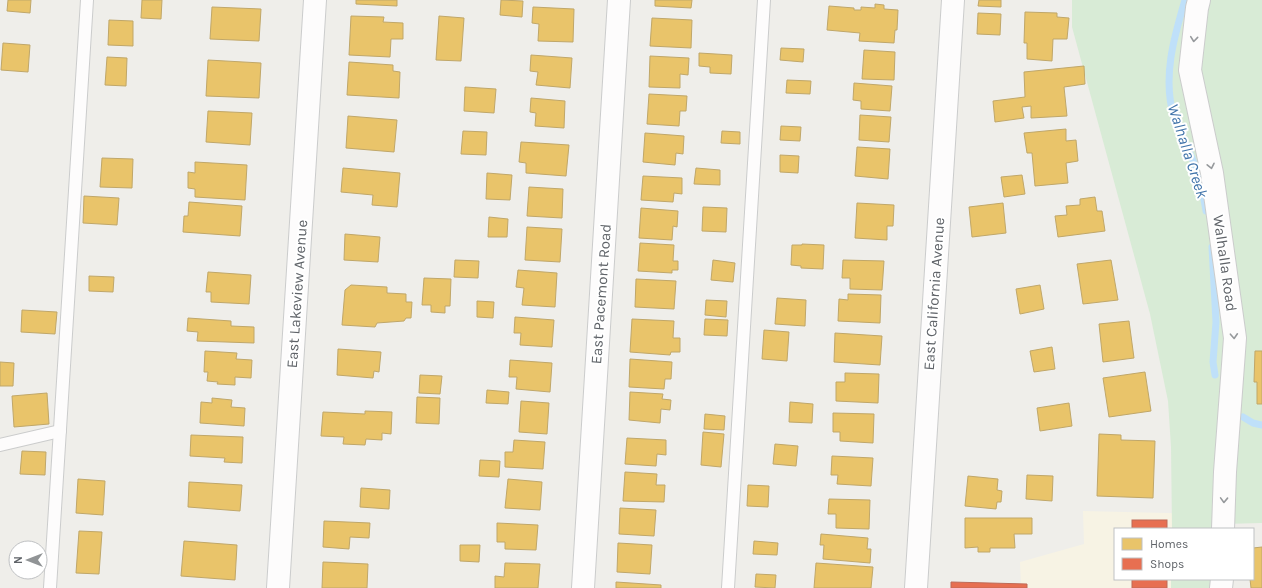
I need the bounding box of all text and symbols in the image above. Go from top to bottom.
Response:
one-way arrow [1189,35,1198,42]
water label: Walhalla Creek [1164,101,1212,201]
one-way arrow [1206,163,1214,169]
street label: Walhalla Road [1209,213,1241,313]
street label: East California Avenue [920,217,948,371]
street label: East Lakeview Avenue [283,219,311,369]
street label: East Pacemont Road [587,223,615,365]
one-way arrow [1230,333,1238,339]
one-way arrow [1220,497,1228,503]
legend [1114,528,1254,580]
text: Homes [1150,537,1188,551]
north arrow [8,540,48,580]
text: N [12,556,25,564]
text: Shops [1150,557,1184,571]

